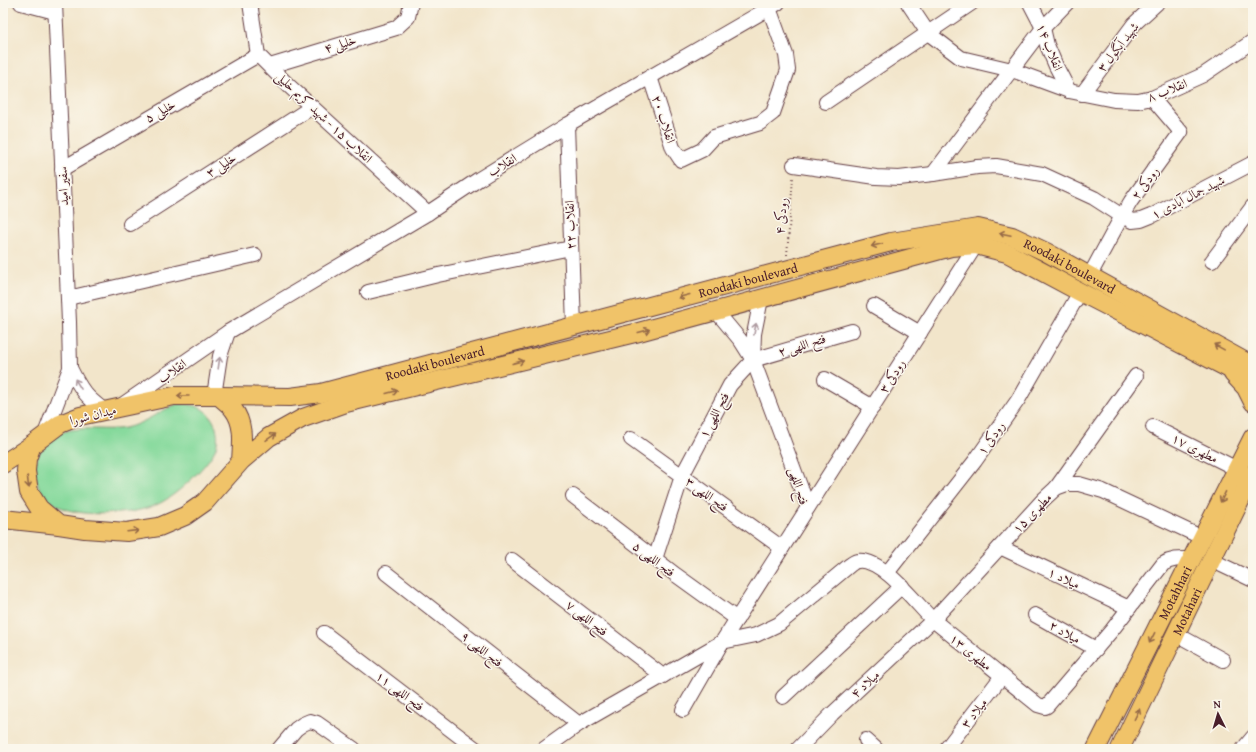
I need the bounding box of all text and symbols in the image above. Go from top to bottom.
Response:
street label: شهید آبگول ۳ [1093,18,1143,76]
street label: انقلاب ۱۴ [1032,21,1068,74]
street label: خلیلی ۴ [322,30,359,59]
street label: انقلاب ۱۵ - شهید کریم خلیلی [270,67,377,169]
street label: انقلاب ۸ [1144,74,1190,106]
street label: انقلاب ۲۰ [647,93,681,146]
street label: خلیلی ۵ [141,95,180,128]
street label: خلیلی ۳ [202,148,241,183]
street label: انقلاب [484,149,520,181]
street label: رودکی ۲ [1126,162,1164,204]
street label: سفیر امید [53,166,73,206]
street label: شهید جمال آبادی ۱ [1148,170,1228,224]
street label: رودکی ۴ [770,197,792,235]
street label: انقلاب ۲۲ [560,200,580,250]
one-way arrow [999,230,1012,238]
street label: Roodaki boulevard [1021,233,1119,298]
one-way arrow [871,242,884,249]
street label: Roodaki boulevard [696,258,800,302]
one-way arrow [678,293,691,300]
one-way arrow [751,323,759,336]
one-way arrow [638,326,651,334]
street label: فتح اللهی ۲ [776,329,829,363]
street label: Roodaki boulevard [383,341,486,385]
one-way arrow [1213,343,1225,350]
street label: انقلاب [154,354,190,388]
street label: رودکی ۳ [874,355,910,397]
one-way arrow [215,357,222,370]
one-way arrow [511,357,524,365]
one-way arrow [74,379,82,390]
one-way arrow [385,388,398,395]
street label: فتح اللهی ۱ [694,389,736,442]
one-way arrow [177,392,190,400]
street label: میدان شورا [68,400,118,430]
street label: رودکی ۱ [973,417,1009,459]
street label: مطهری ۱۷ [1169,428,1221,468]
one-way arrow [265,432,276,441]
street label: فتح اللهی [782,465,814,508]
street label: فتح اللهی ۳ [680,472,733,518]
one-way arrow [24,475,31,488]
street label: مطهری ۱۵ [1008,489,1056,537]
one-way arrow [1219,490,1226,502]
one-way arrow [126,527,139,535]
street label: فتح اللهی ۵ [627,537,679,583]
street label: میلاد ۱ [1045,562,1083,594]
street label: Motahhari [1153,562,1196,623]
street label: Motahari [1167,584,1206,638]
street label: فتح اللهی ۷ [561,595,612,642]
street label: میلاد ۲ [1046,616,1084,648]
street label: فتح اللهی ۹ [456,626,507,673]
street label: مطهری ۱۳ [946,629,996,675]
one-way arrow [1148,631,1155,643]
street label: فتح اللهی ۱۱ [370,666,428,717]
street label: میلاد ۴ [846,666,884,702]
street label: میلاد ۳ [956,694,992,732]
north arrow [1198,694,1238,734]
text: N [1213,696,1222,712]
one-way arrow [1134,708,1141,720]

